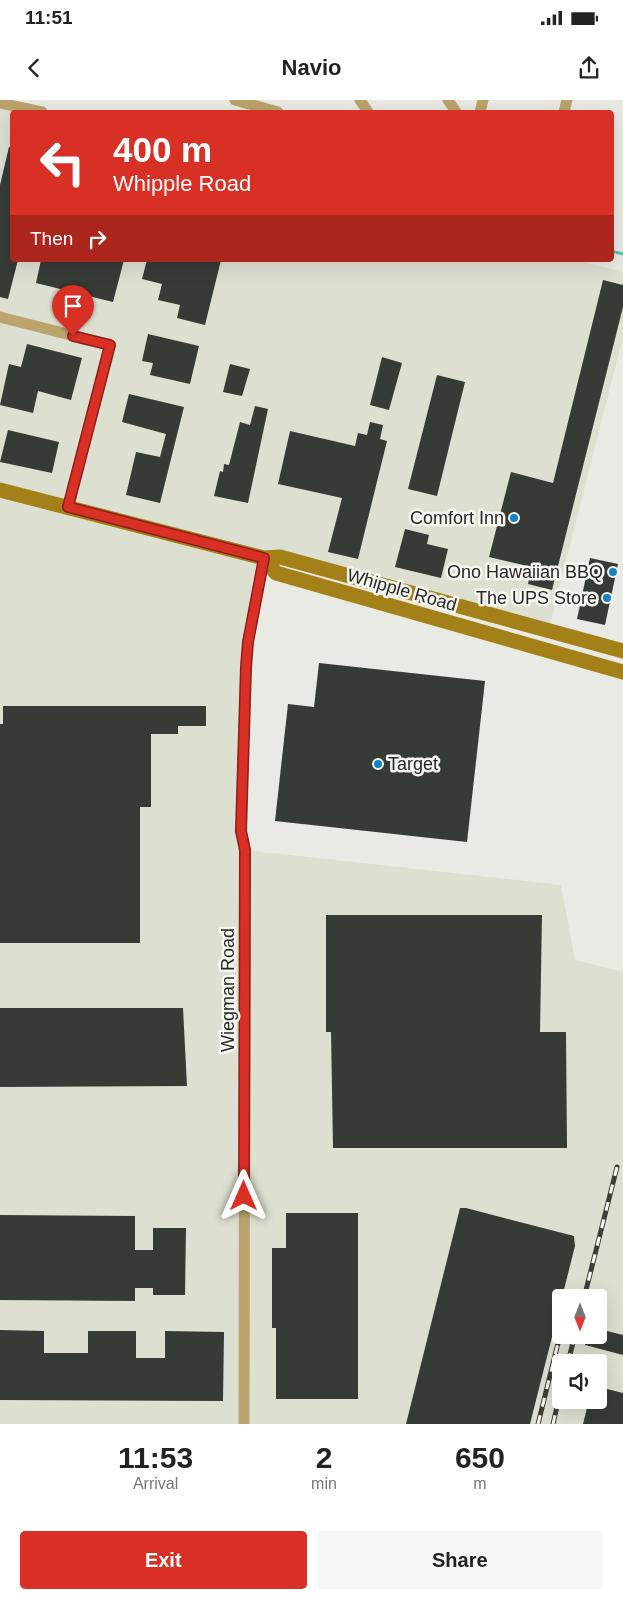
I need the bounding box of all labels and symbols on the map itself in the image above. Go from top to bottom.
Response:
pin [52,285,94,336]
place label: Comfort Inn [410,508,504,528]
marker: Comfort Inn [508,512,520,524]
place label: Ono Hawaiian BBQ [447,562,603,582]
street label: Whipple Road [345,565,459,615]
marker: Ono Hawaiian BBQ [607,566,619,578]
place label: The UPS Store [476,588,597,608]
marker: The UPS Store [601,592,613,604]
place label: Target [388,754,438,774]
marker: Target [372,758,384,770]
street label: Wiegman Road [218,928,238,1052]
position arrow [217,1169,269,1221]
north arrow [552,1289,608,1344]

